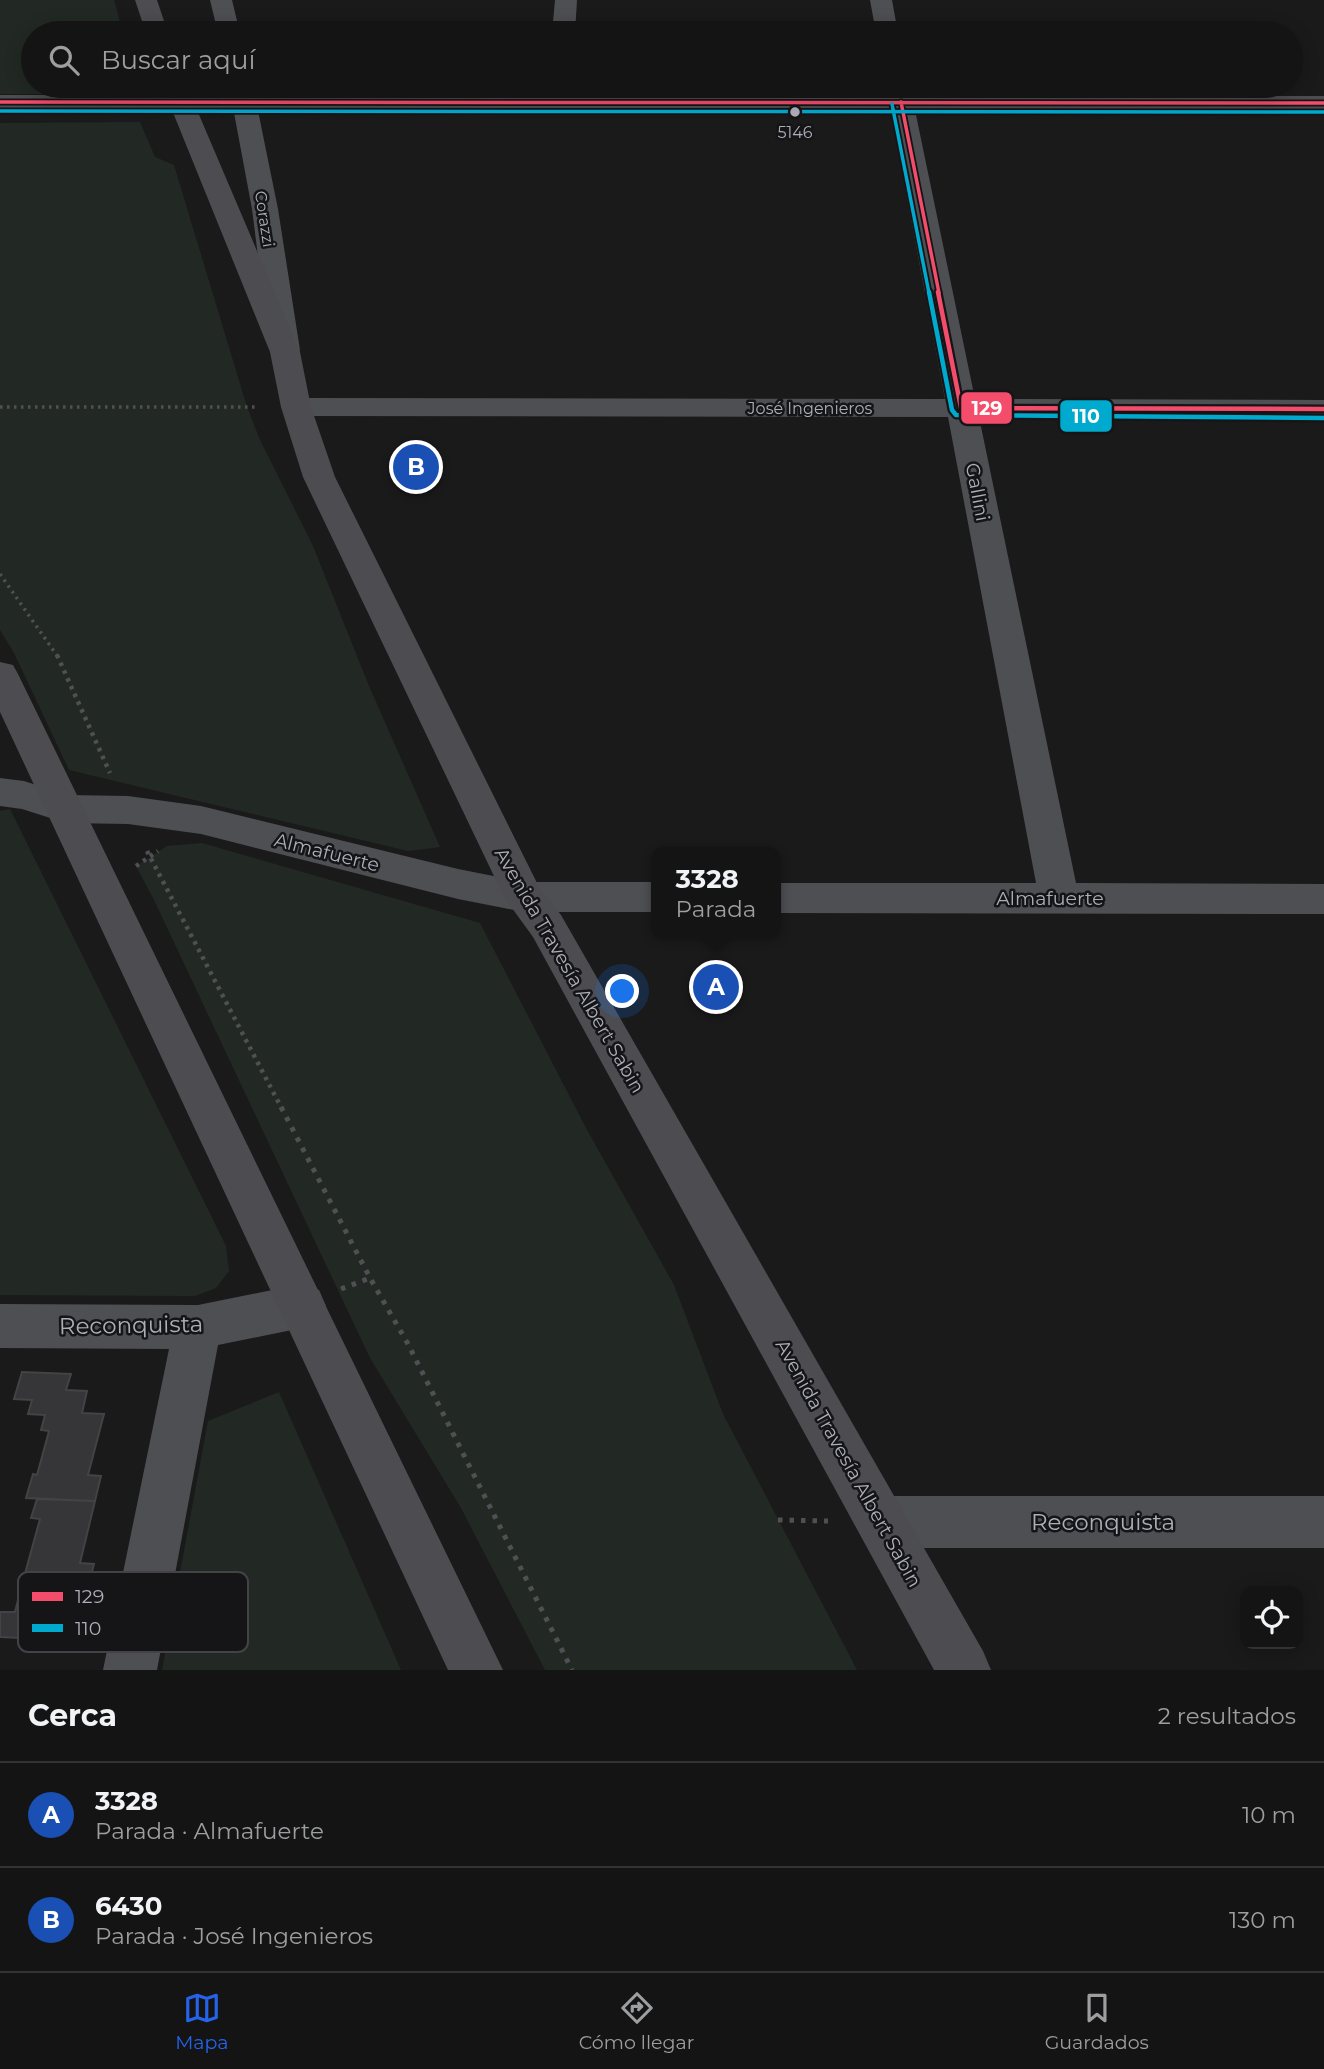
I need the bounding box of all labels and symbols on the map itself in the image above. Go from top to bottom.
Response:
marker: 5146 [788,105,802,119]
place label: 5146 [777,123,813,142]
street label: Corazzi [251,190,278,249]
line badge: 129 [960,391,1013,425]
text: 129 [972,397,1002,420]
street label: José Ingenieros [747,399,873,418]
line badge: 110 [1059,399,1113,433]
text: 110 [1072,405,1100,428]
pin: B [393,441,439,493]
street label: Gallini [961,461,994,523]
street label: Almafuerte [272,828,382,877]
street label: Avenida Travesía Albert Sabin [490,843,649,1097]
street label: Almafuerte [996,887,1104,910]
pin: A [693,961,739,1013]
your location [605,974,639,1008]
street label: Reconquista [59,1310,203,1340]
street label: Avenida Travesía Albert Sabin [771,1335,926,1591]
street label: Reconquista [1031,1508,1175,1536]
legend [18,1572,248,1652]
text: 129 [75,1585,104,1608]
text: 110 [75,1617,101,1640]

